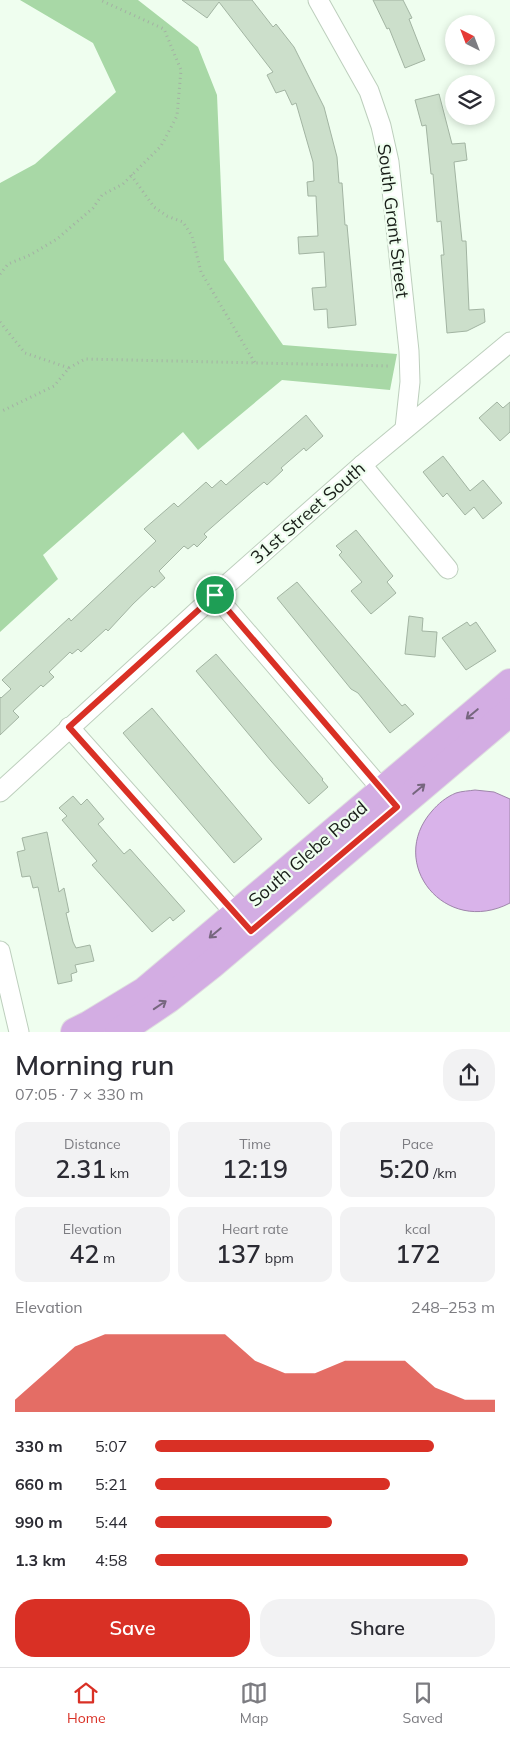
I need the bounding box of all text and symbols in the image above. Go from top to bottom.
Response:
north arrow [445,15,495,65]
map controls [445,15,495,125]
button: layers [445,75,495,125]
street label: South Grant Street [373,143,414,299]
street label: 31st Street South [246,456,370,569]
pin [194,574,236,616]
icon: arrive [201,581,229,609]
one-way arrow [466,708,479,719]
one-way arrow [412,783,425,794]
street label: South Glebe Road [243,796,372,912]
one-way arrow [209,927,222,938]
one-way arrow [153,1000,167,1010]
text: Morning run [15,1047,174,1082]
button: share [443,1049,495,1101]
text: 07:05 · 7 × 330 m [15,1084,144,1104]
text: Distance [64,1135,121,1153]
text: Time [239,1135,271,1153]
text: Pace [402,1135,433,1153]
text: 2.31 [55,1153,106,1184]
text: 12:19 [222,1153,288,1184]
text: 5:20 [379,1153,430,1184]
text: km [106,1164,129,1182]
text: /km [430,1164,457,1182]
text: Elevation [63,1220,122,1238]
text: Heart rate [222,1220,288,1238]
text: kcal [405,1220,430,1238]
text: 42 [69,1238,99,1269]
text: 137 [216,1238,261,1269]
text: 172 [395,1238,440,1269]
text: m [99,1249,115,1267]
text: bpm [261,1249,294,1267]
text: Elevation [15,1297,83,1317]
text: 248–253 m [411,1297,495,1317]
text: 330 m [15,1436,63,1456]
text: 5:07 [95,1436,127,1456]
text: 660 m [15,1474,63,1494]
text: 5:21 [95,1474,127,1494]
text: 990 m [15,1512,63,1532]
text: 5:44 [95,1512,127,1532]
text: 1.3 km [15,1550,66,1570]
text: 4:58 [95,1550,127,1570]
button: Save [15,1599,250,1657]
button: Share [260,1599,495,1657]
tab: Home [67,1679,106,1727]
tab: Map [240,1679,269,1727]
tab: Saved [403,1679,443,1727]

